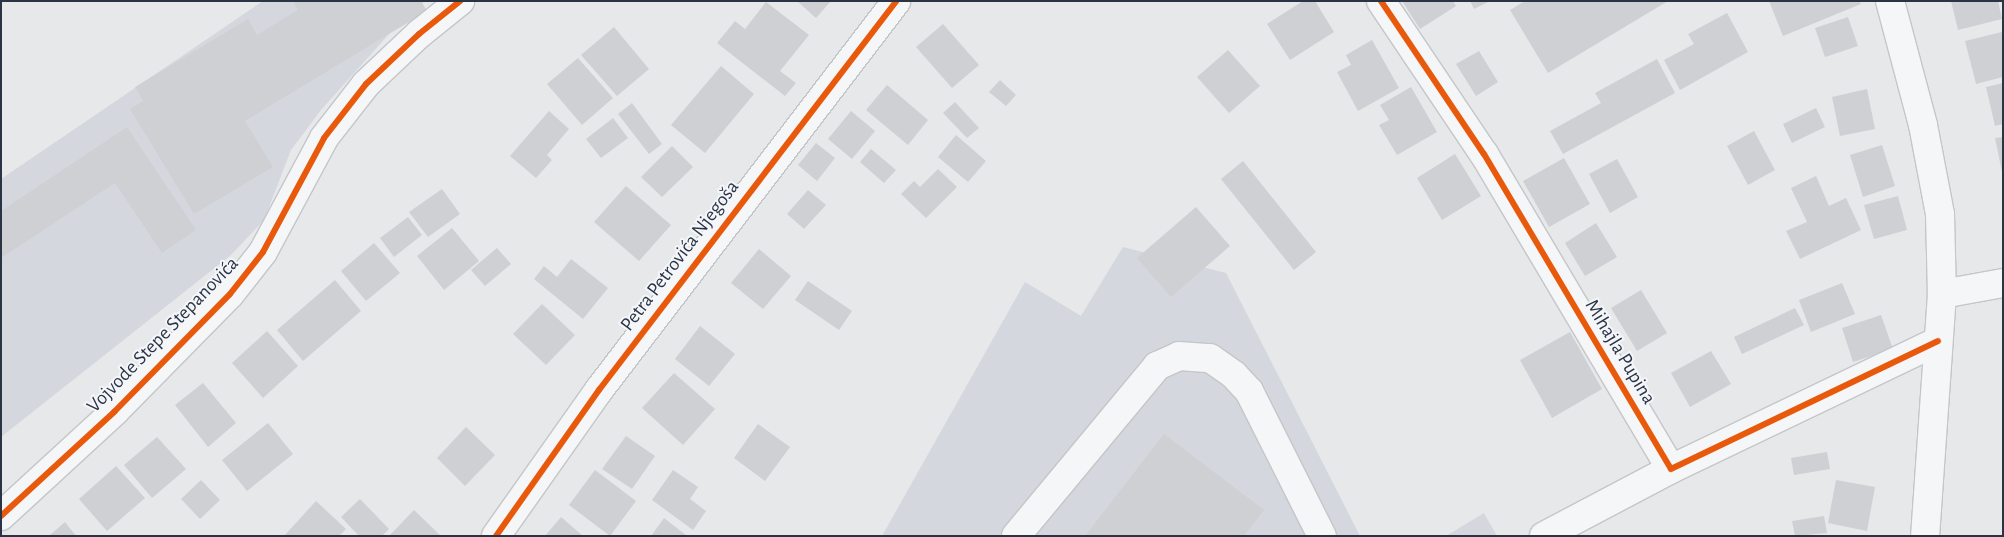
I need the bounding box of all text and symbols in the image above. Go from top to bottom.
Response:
street label: Petra Petrovića Njegoša [615,176,745,336]
street label: Vojvode Stepe Stepanovića [82,252,244,418]
street label: Mihajla Pupina [1579,295,1661,409]

